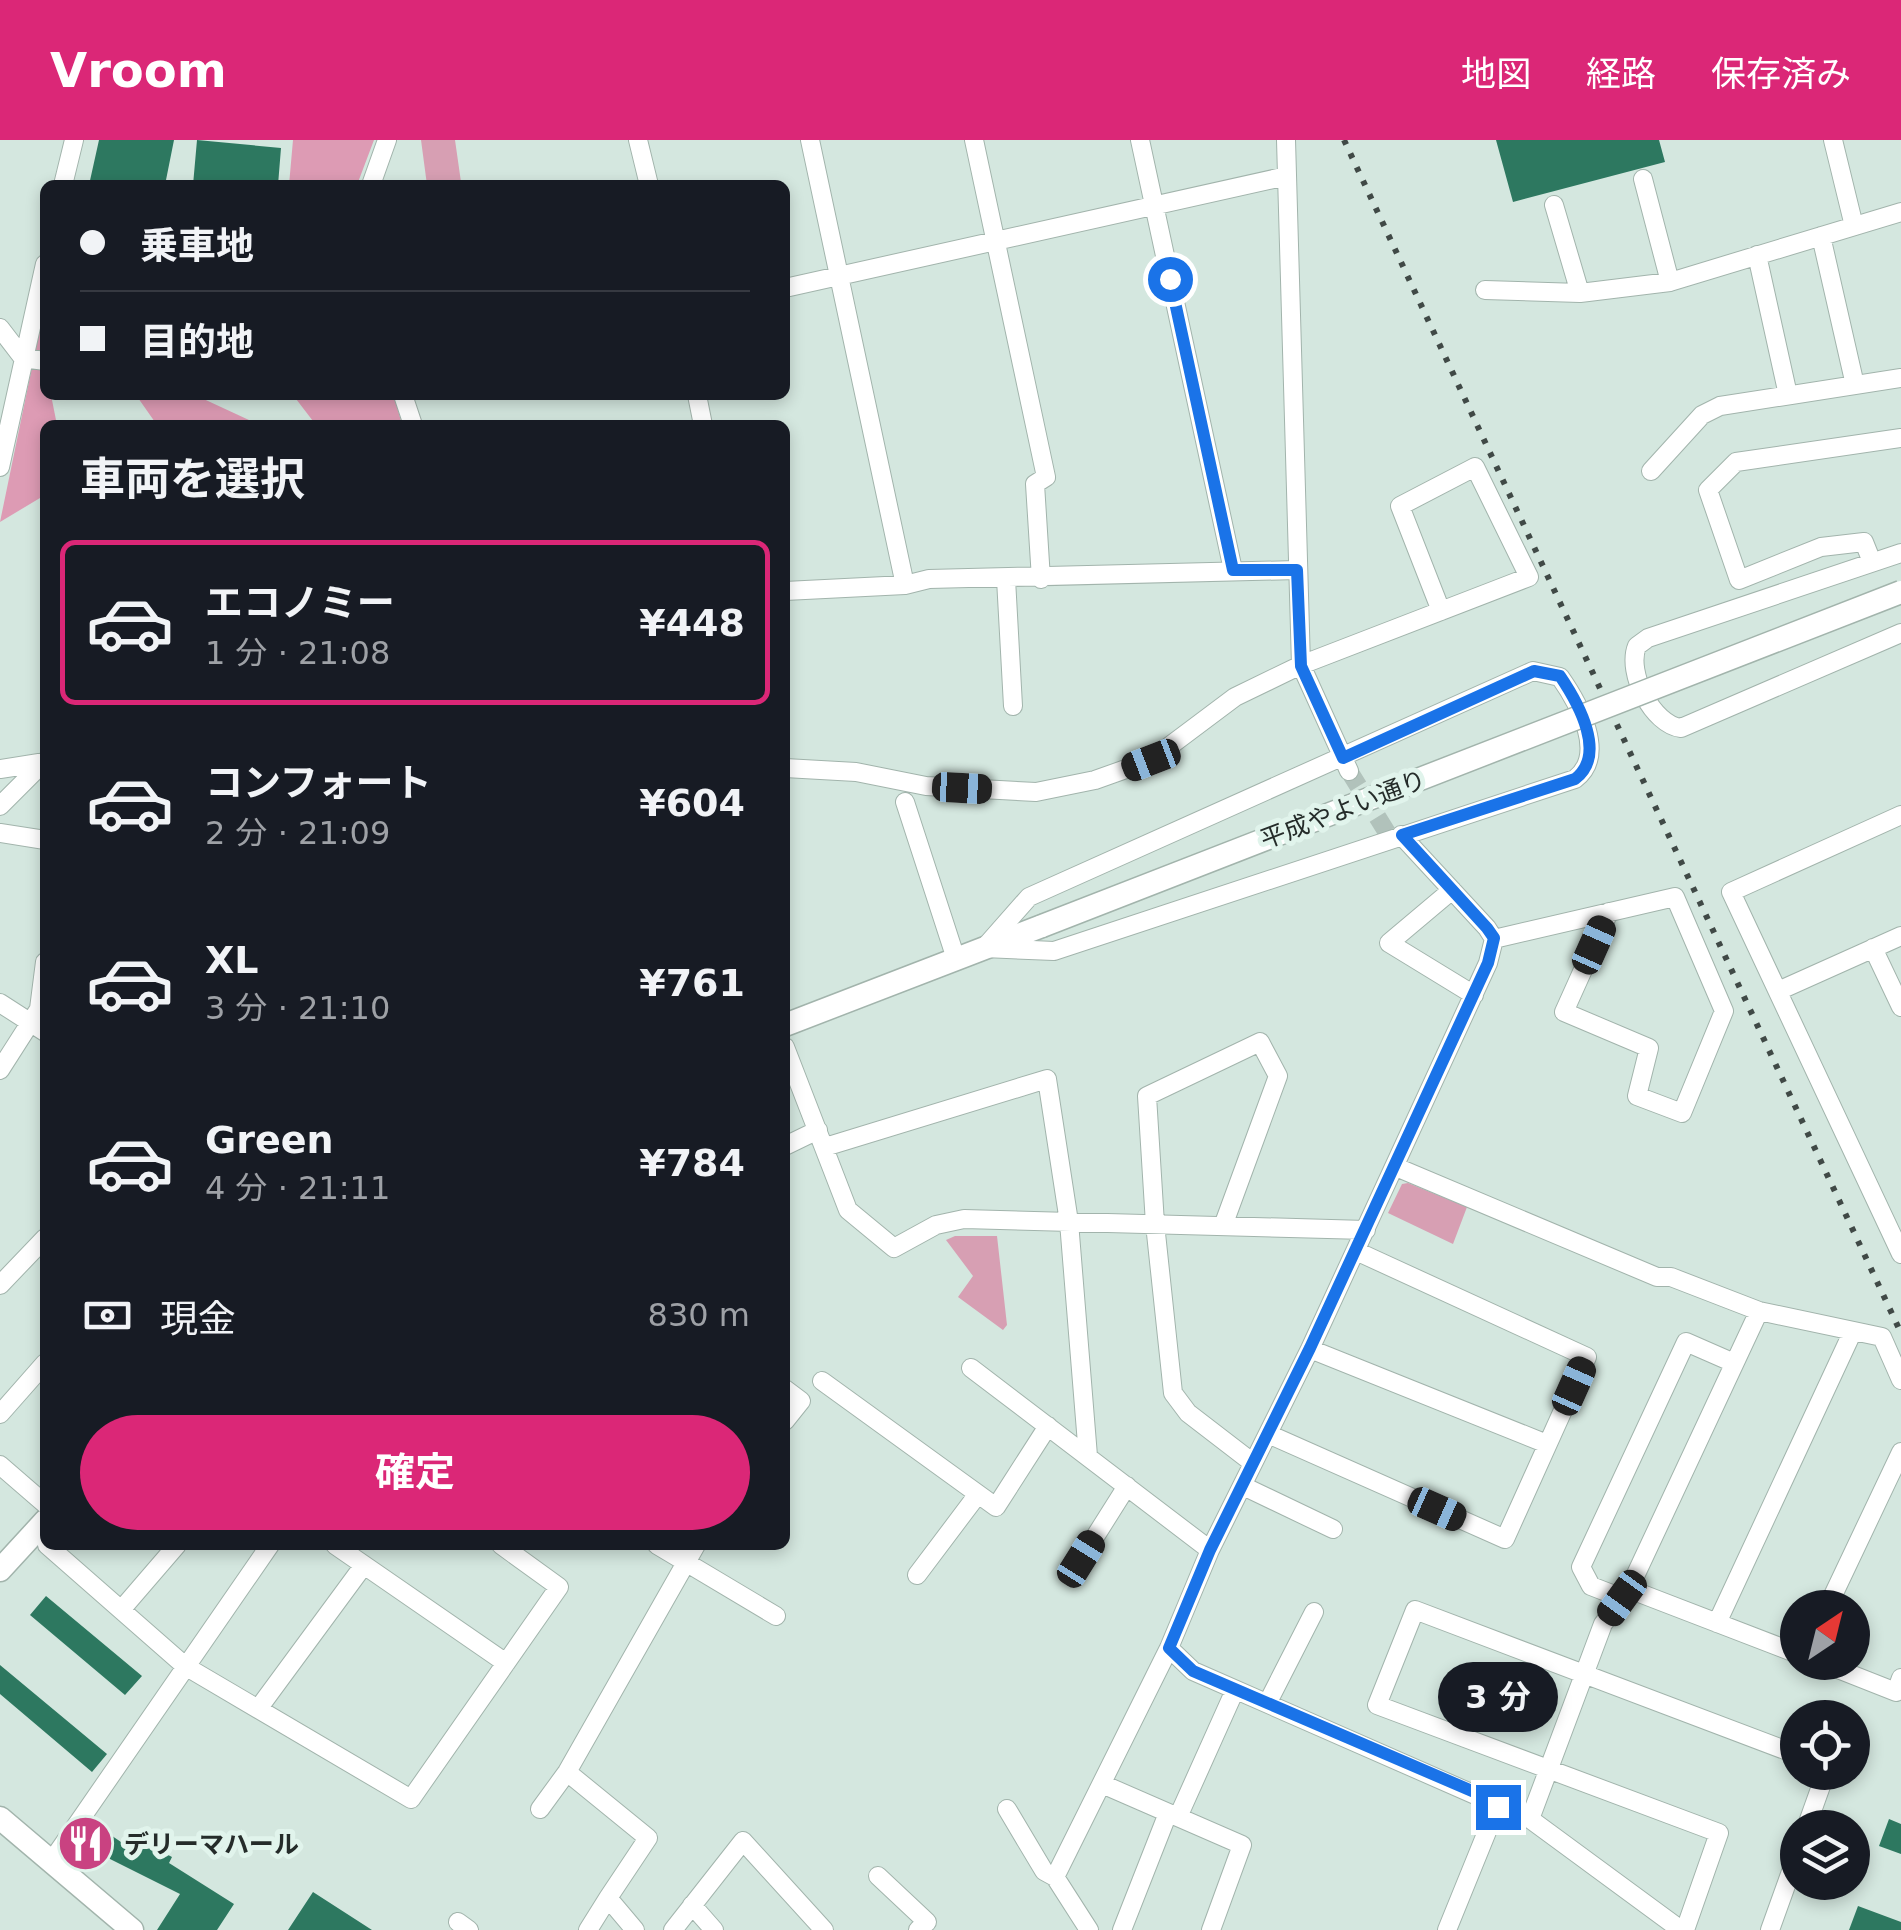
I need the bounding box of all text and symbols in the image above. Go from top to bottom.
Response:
text: Vroom [50,42,227,98]
text: 地図 [1461,54,1531,94]
text: 経路 [1586,54,1656,94]
text: 保存済み [1711,54,1851,94]
text: 乗車地 [140,224,254,268]
route start [1148,257,1193,302]
text: 目的地 [140,320,254,364]
text: 車両を選択 [80,453,305,506]
icon: car [85,578,175,668]
text: エコノミー [205,581,395,625]
text: ¥448 [639,601,745,645]
text: 1 分 · 21:08 [205,634,390,672]
car [1118,735,1184,785]
icon: car [85,758,175,848]
text: コンフォート [205,761,432,805]
street label: 平成やよい通り [1256,765,1430,854]
car [931,771,993,805]
text: ¥604 [639,781,745,825]
text: 2 分 · 21:09 [205,814,390,852]
car [1568,911,1620,979]
icon: car [85,938,175,1028]
text: XL [205,938,259,982]
text: ¥761 [639,961,745,1005]
text: 3 分 · 21:10 [205,989,390,1027]
icon: car [85,1118,175,1208]
text: Green [205,1118,334,1162]
text: ¥784 [639,1141,745,1185]
text: 4 分 · 21:11 [205,1169,390,1207]
icon: cash [80,1288,135,1343]
text: 830 m [648,1296,750,1334]
text: 現金 [160,1297,236,1341]
car [1548,1352,1600,1420]
button: 確定 [80,1415,750,1530]
car [1403,1483,1471,1535]
car [1052,1526,1110,1592]
car [1592,1565,1652,1631]
north arrow [1780,1590,1870,1680]
map controls [1780,1590,1870,1900]
callout: 3 分 [1438,1662,1558,1732]
text: 3 分 [1465,1678,1531,1716]
button: locate [1780,1700,1870,1790]
route end [1476,1785,1521,1830]
button: layers [1780,1810,1870,1900]
restaurant icon: デリーマハール [55,1814,115,1874]
place label: デリーマハール [124,1830,299,1859]

